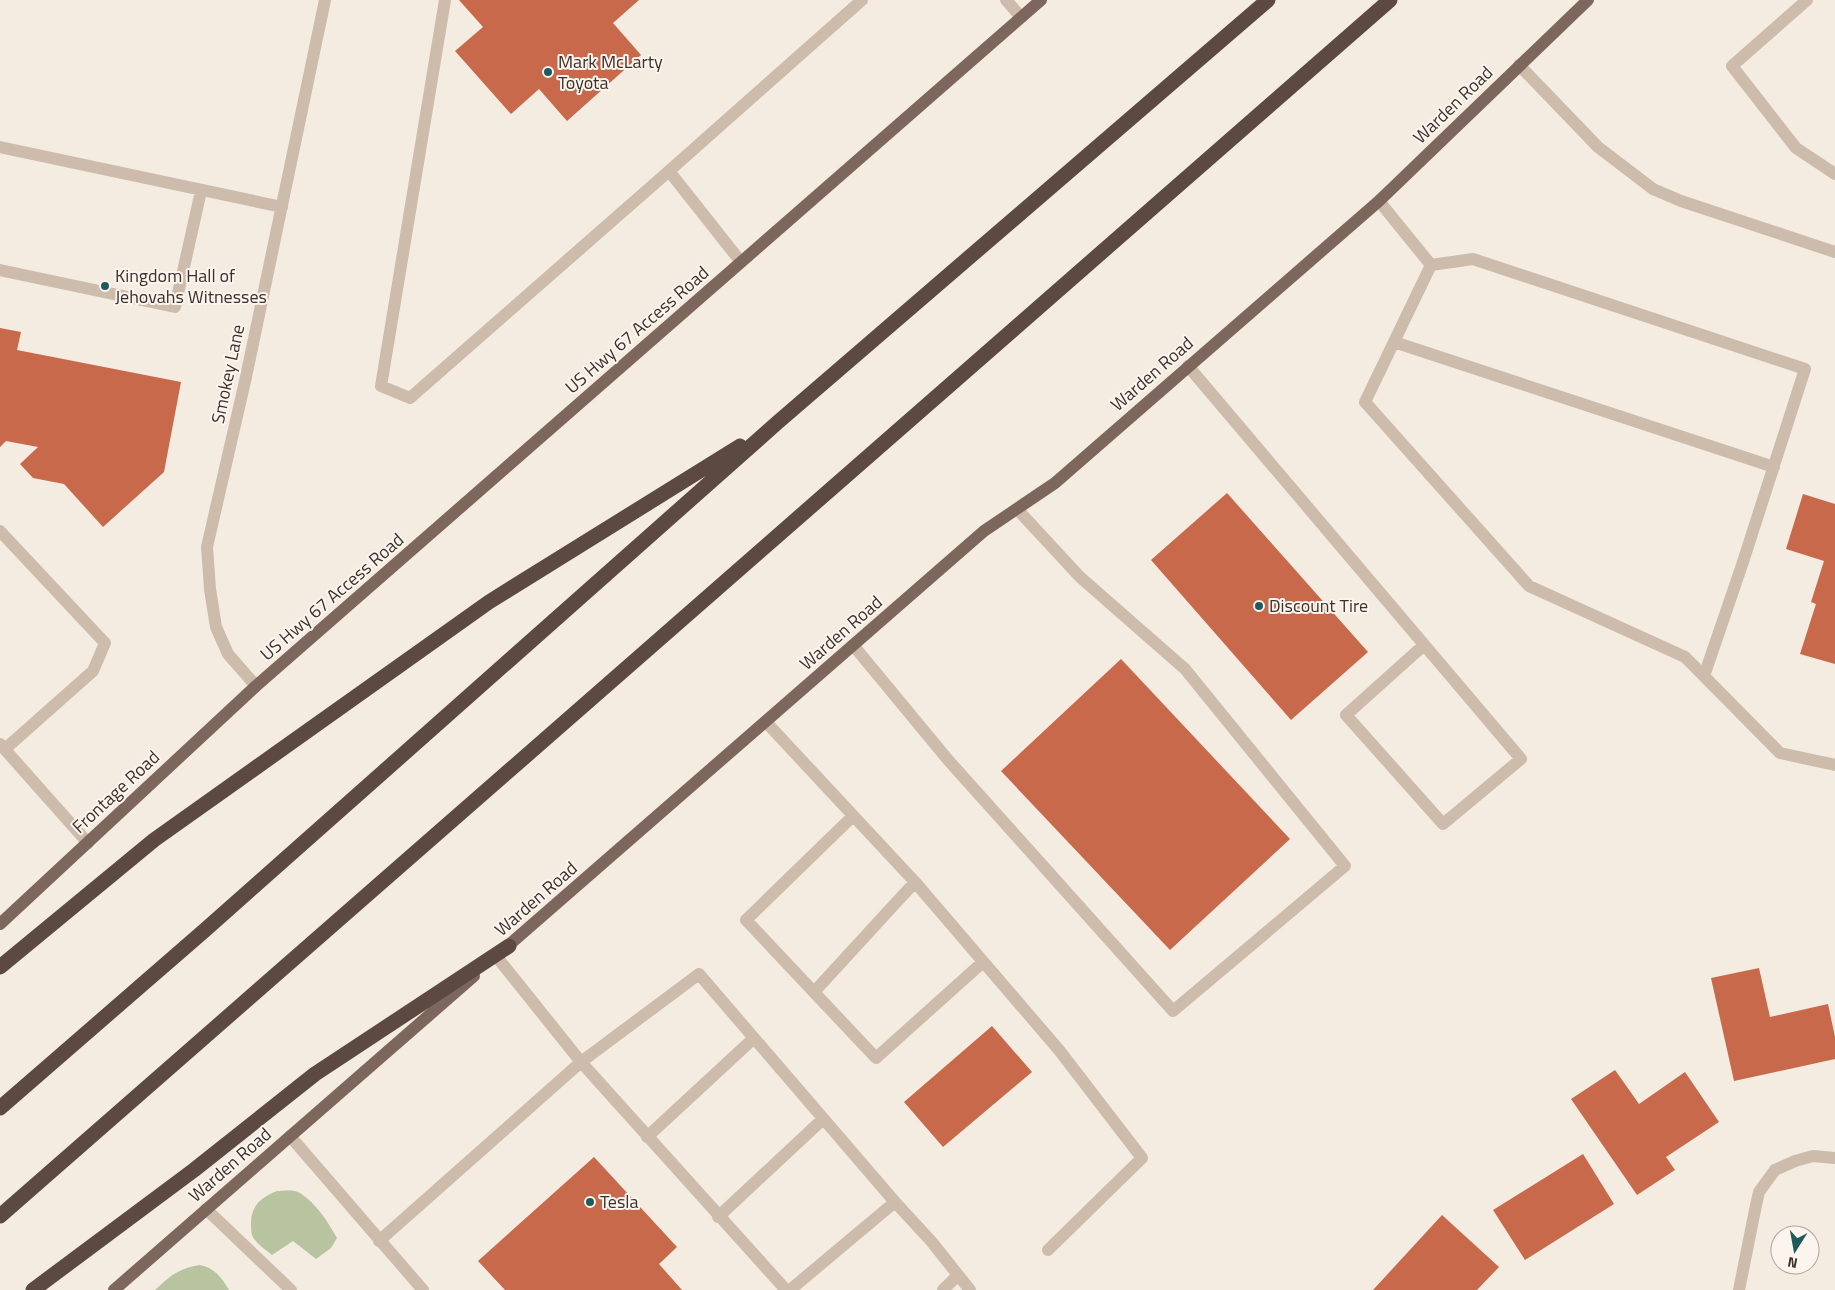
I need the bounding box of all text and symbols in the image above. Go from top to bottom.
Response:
place label: Mark McLarty Toyota [558,48,663,96]
street label: Warden Road [1407,60,1499,150]
marker: Mark McLarty Toyota [542,66,554,78]
street label: US Hwy 67 Access Road [559,259,715,400]
place label: Kingdom Hall of Jehovahs Witnesses [115,262,267,310]
marker: Kingdom Hall of Jehovahs Witnesses [99,280,111,292]
street label: Smokey Lane [204,322,251,426]
street label: Warden Road [1104,330,1199,417]
street label: US Hwy 67 Access Road [254,526,410,667]
street label: Warden Road [793,589,888,676]
place label: Discount Tire [1269,592,1368,619]
marker: Discount Tire [1253,600,1265,612]
street label: Frontage Road [66,744,165,839]
street label: Warden Road [488,855,583,942]
street label: Warden Road [182,1121,277,1208]
place label: Tesla [600,1188,638,1215]
marker: Tesla [584,1196,596,1208]
north arrow [1770,1225,1820,1275]
text: N [1786,1252,1799,1274]

